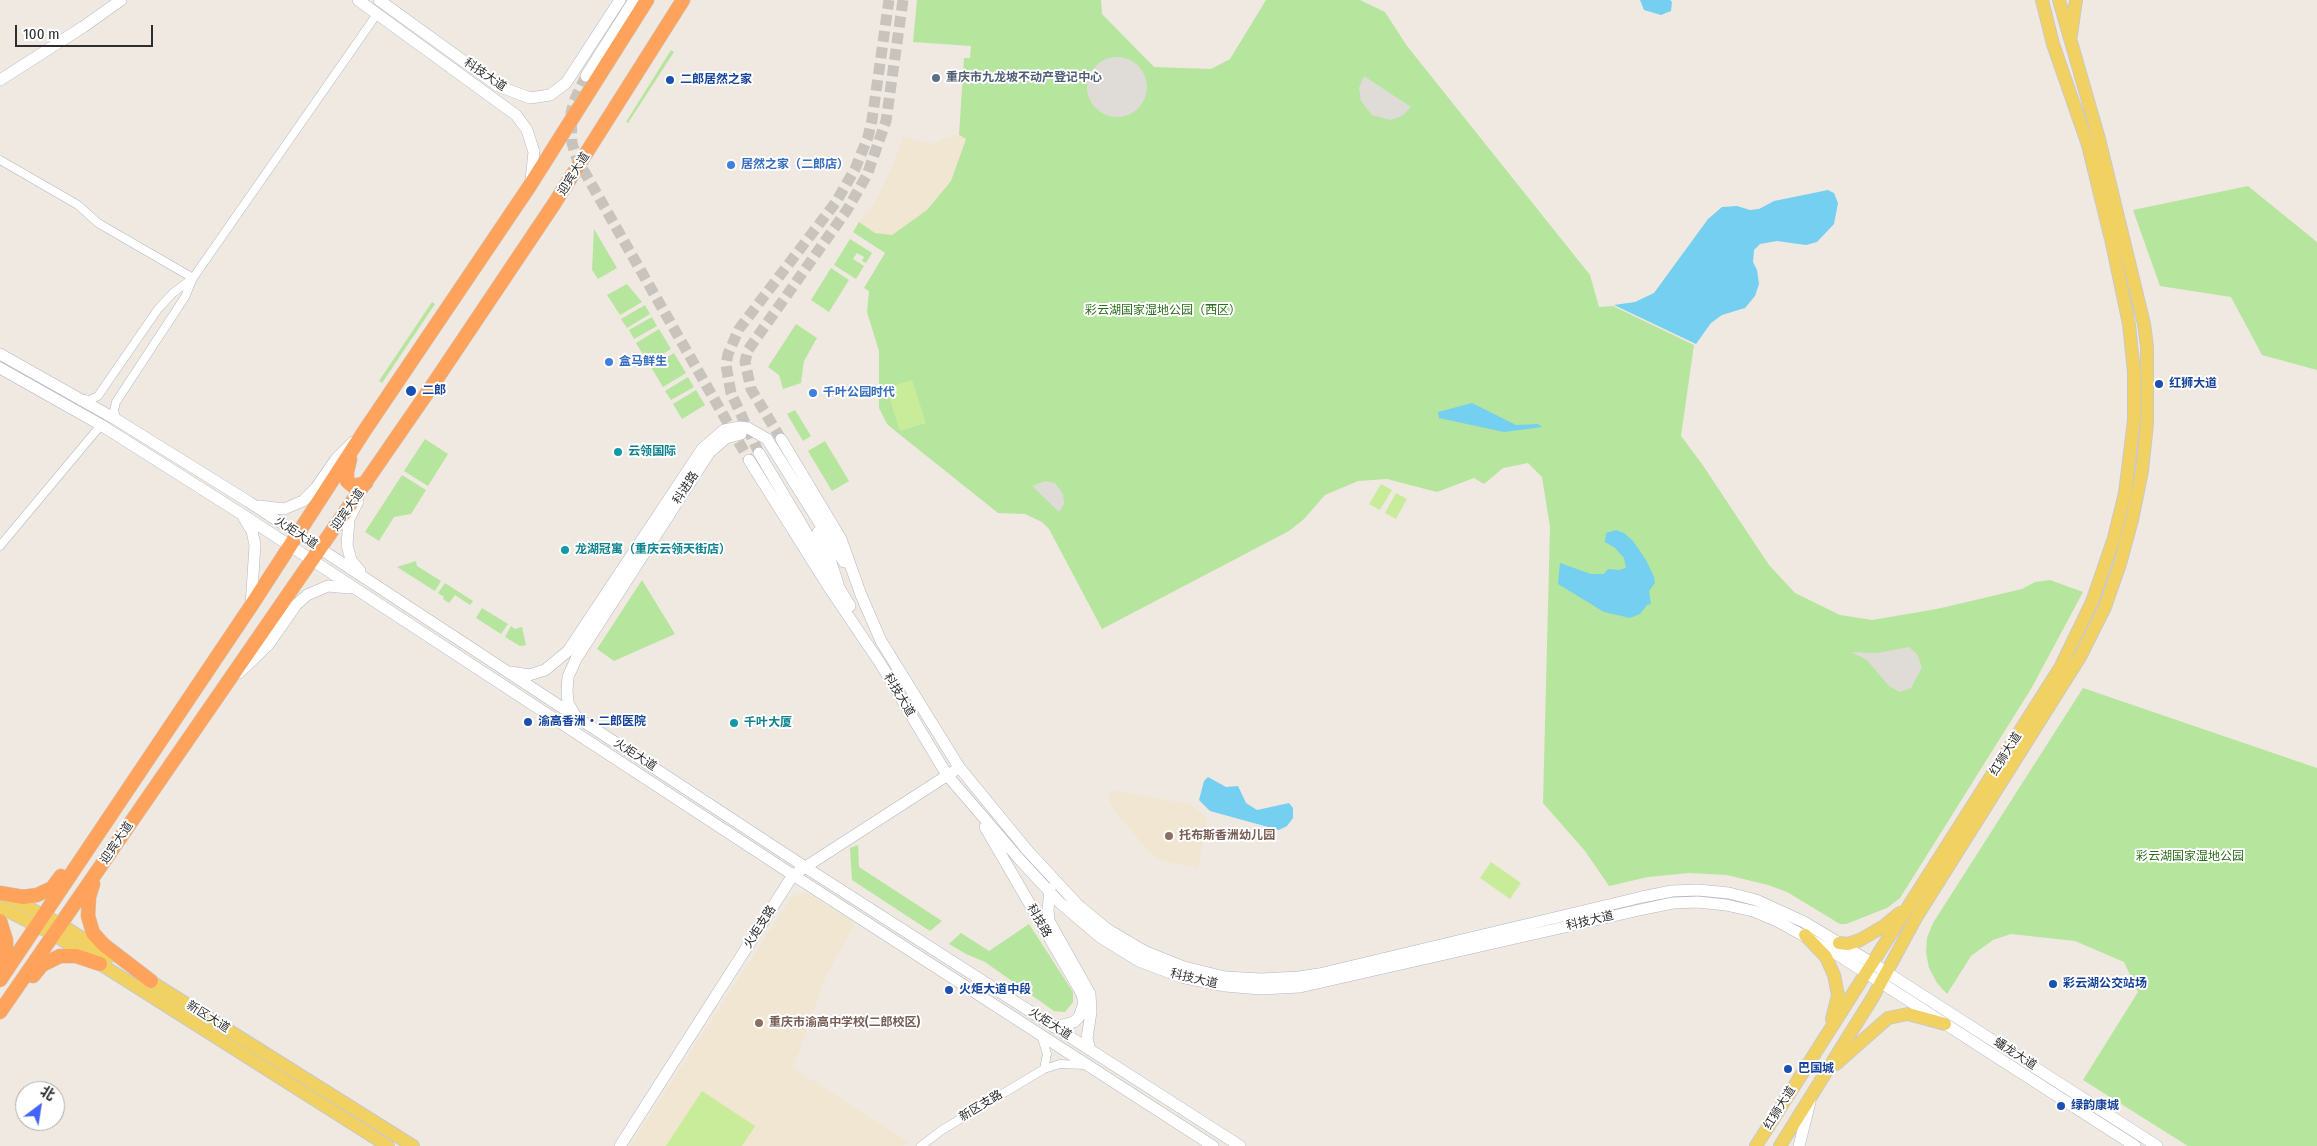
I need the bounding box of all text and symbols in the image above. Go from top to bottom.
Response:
scale bar [18,15,155,47]
text: 100 m [23,25,60,43]
street label: 科技大道 [461,56,509,94]
place label: 重庆市九龙坡不动产登记中心 [946,71,1102,85]
marker: 重庆市九龙坡不动产登记中心 [930,72,942,84]
place label: 二郎居然之家 [680,73,752,87]
marker: 二郎居然之家 [664,74,676,86]
street label: 迎宾大道 [555,150,593,198]
place label: 居然之家（二郎店） [741,158,849,172]
marker: 居然之家（二郎店） [725,159,737,171]
park label: 彩云湖国家湿地公园（西区） [1085,304,1241,318]
place label: 盒马鲜生 [619,355,667,369]
marker: 盒马鲜生 [603,356,615,368]
place label: 红狮大道 [2169,377,2217,391]
marker: 红狮大道 [2153,378,2165,390]
marker: 二郎 [404,384,418,398]
place label: 二郎 [422,384,446,398]
place label: 千叶公园时代 [823,386,895,400]
marker: 千叶公园时代 [807,387,819,399]
place label: 云领国际 [628,445,676,459]
marker: 云领国际 [612,446,624,458]
street label: 科进路 [670,469,702,507]
street label: 迎宾大道 [328,486,368,534]
street label: 火炬大道 [272,514,320,552]
place label: 龙湖冠寓（重庆云领天街店） [575,543,731,557]
marker: 龙湖冠寓（重庆云领天街店） [559,544,571,556]
street label: 科技大道 [880,671,918,719]
place label: 渝高香洲‧二郎医院 [538,715,646,729]
marker: 渝高香洲‧二郎医院 [522,716,534,728]
place label: 千叶大厦 [744,716,792,730]
marker: 千叶大厦 [728,717,740,729]
street label: 红狮大道 [1987,730,2025,778]
street label: 火炬大道 [611,736,659,774]
street label: 迎宾大道 [98,819,136,867]
place label: 托布斯香洲幼儿园 [1179,829,1275,843]
marker: 托布斯香洲幼儿园 [1163,830,1175,842]
park label: 彩云湖国家湿地公园 [2136,850,2244,864]
street label: 科技路 [1024,902,1054,940]
street label: 火炬支路 [741,903,779,951]
street label: 科技大道 [1565,909,1615,933]
street label: 科技大道 [1169,967,1219,991]
place label: 彩云湖公交站场 [2063,977,2147,991]
marker: 彩云湖公交站场 [2047,978,2059,990]
place label: 火炬大道中段 [959,983,1031,997]
marker: 火炬大道中段 [943,984,955,996]
street label: 新区大道 [184,998,232,1036]
street label: 火炬大道 [1026,1005,1074,1043]
place label: 重庆市渝高中学校(二郎校区) [769,1016,920,1030]
marker: 重庆市渝高中学校(二郎校区) [753,1017,765,1029]
street label: 蟠龙大道 [1991,1035,2039,1073]
place label: 巴国城 [1798,1062,1834,1076]
marker: 巴国城 [1782,1063,1794,1075]
north arrow [15,1081,65,1131]
text: 北 [37,1083,58,1104]
street label: 红狮大道 [1761,1084,1799,1132]
street label: 新区支路 [957,1087,1005,1125]
place label: 绿韵康城 [2071,1099,2119,1113]
marker: 绿韵康城 [2055,1100,2067,1112]

